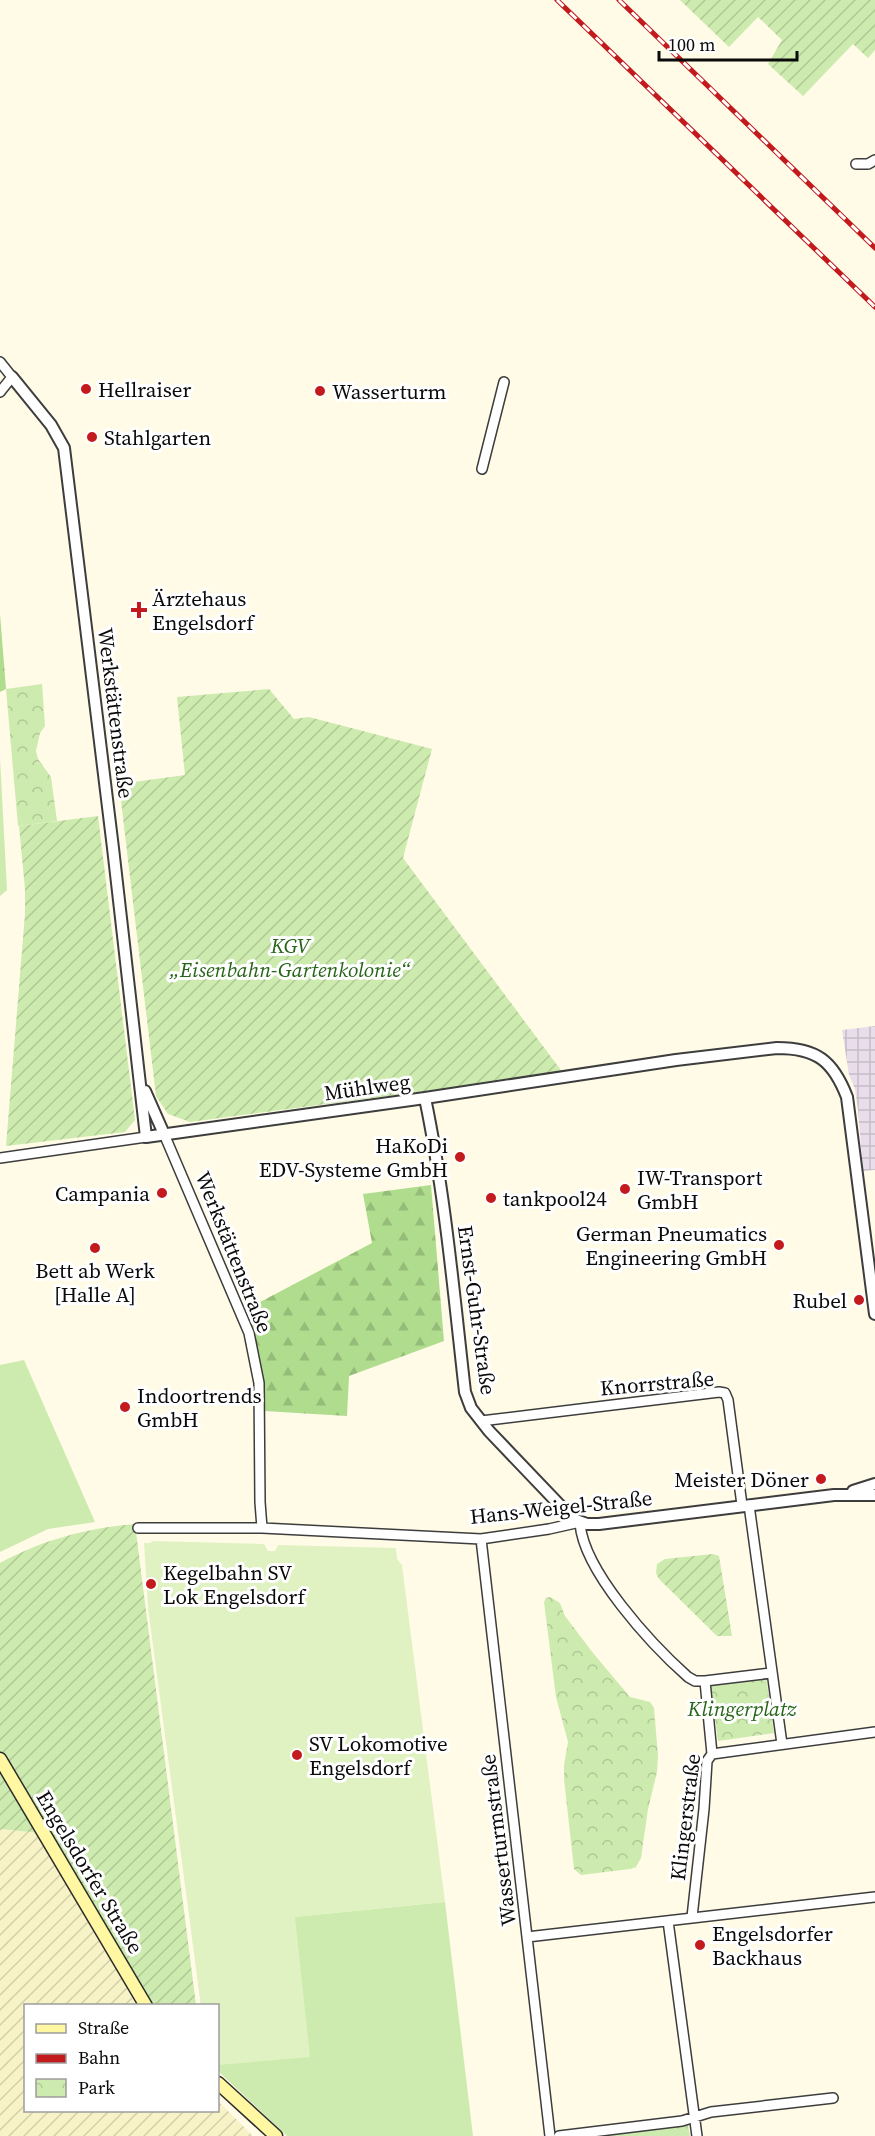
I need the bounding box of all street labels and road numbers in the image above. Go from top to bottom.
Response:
street label: Werkstättenstraße [91,626,141,800]
street label: Mühlweg [322,1067,412,1107]
street label: Werkstättenstraße [188,1167,280,1337]
street label: Ernst-Guhr-Straße [451,1223,503,1397]
street label: Knorrstraße [599,1364,715,1402]
street label: Hans-Weigel-Straße [468,1483,654,1531]
street label: Wasserturmstraße [473,1752,523,1928]
street label: Klingerstraße [663,1752,707,1882]
street label: Engelsdorfer Straße [30,1785,150,1959]

